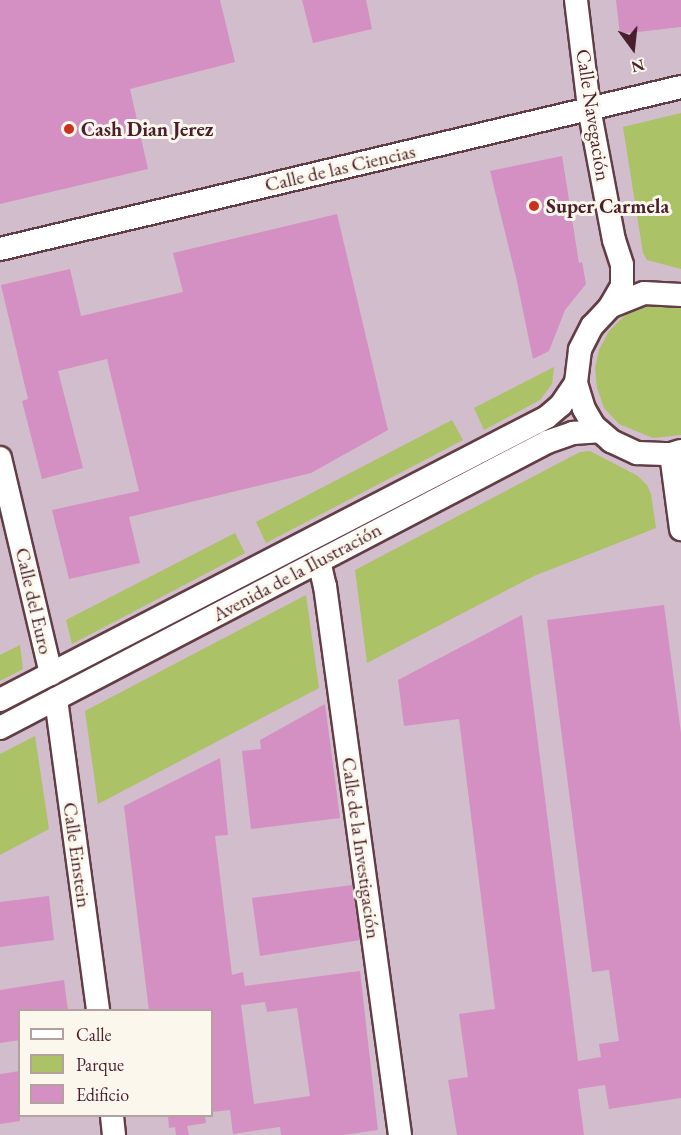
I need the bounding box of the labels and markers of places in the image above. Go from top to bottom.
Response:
place label: Cash Dian Jerez [81,117,213,141]
marker: Cash Dian Jerez [62,122,76,136]
place label: Super Carmela [546,194,669,218]
marker: Super Carmela [527,199,541,213]

